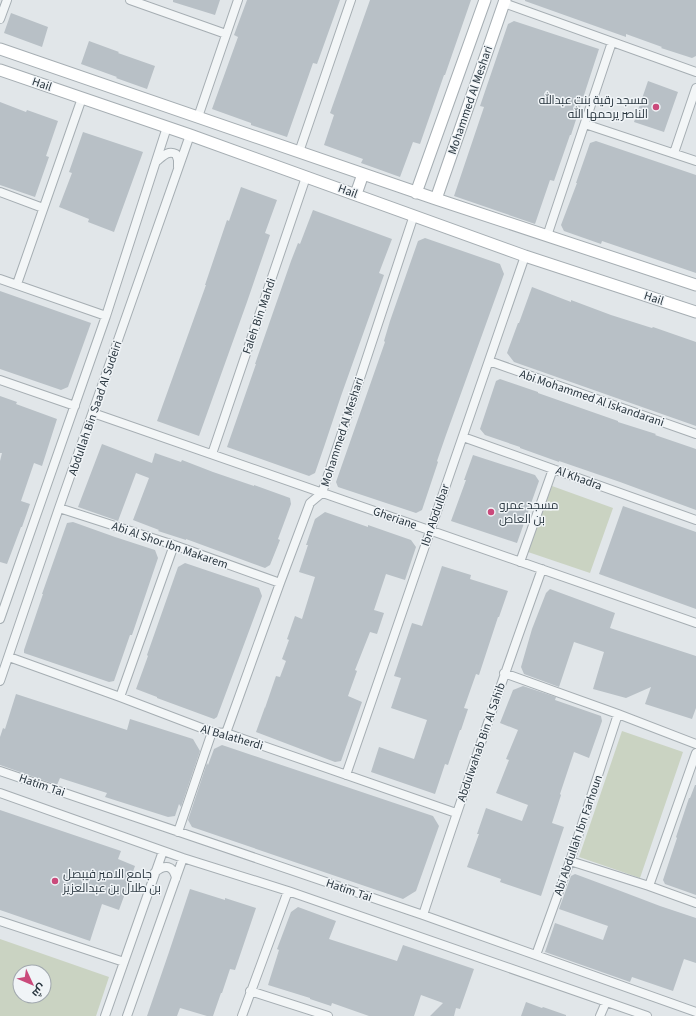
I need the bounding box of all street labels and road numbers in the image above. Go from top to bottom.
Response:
street label: Mohammed Al Meshari [444,43,497,157]
street label: Hail [30,73,54,96]
street label: Hail [336,180,360,203]
street label: Faleh Bin Mahdi [239,276,280,356]
street label: Hail [642,287,666,310]
street label: Abdullah Bin Saad Al Sudeiri [64,338,127,478]
street label: Abi Mohammed Al Iskandarani [517,366,666,431]
street label: Mohammed Al Meshari [317,375,368,489]
street label: Al Khadra [553,462,604,495]
street label: Ibn Abdulbar [417,481,454,549]
street label: Gheriane [371,503,419,534]
street label: Abi Al Shor Ibn Makarem [109,518,230,573]
street label: Abdulwahab Bin Al Sahib [453,680,510,804]
street label: Al Balatherdi [199,720,265,755]
street label: Hatim Tai [17,770,67,801]
street label: Abi Abdullah Ibn Farhoun [550,773,607,898]
street label: Hatim Tai [324,875,374,906]

